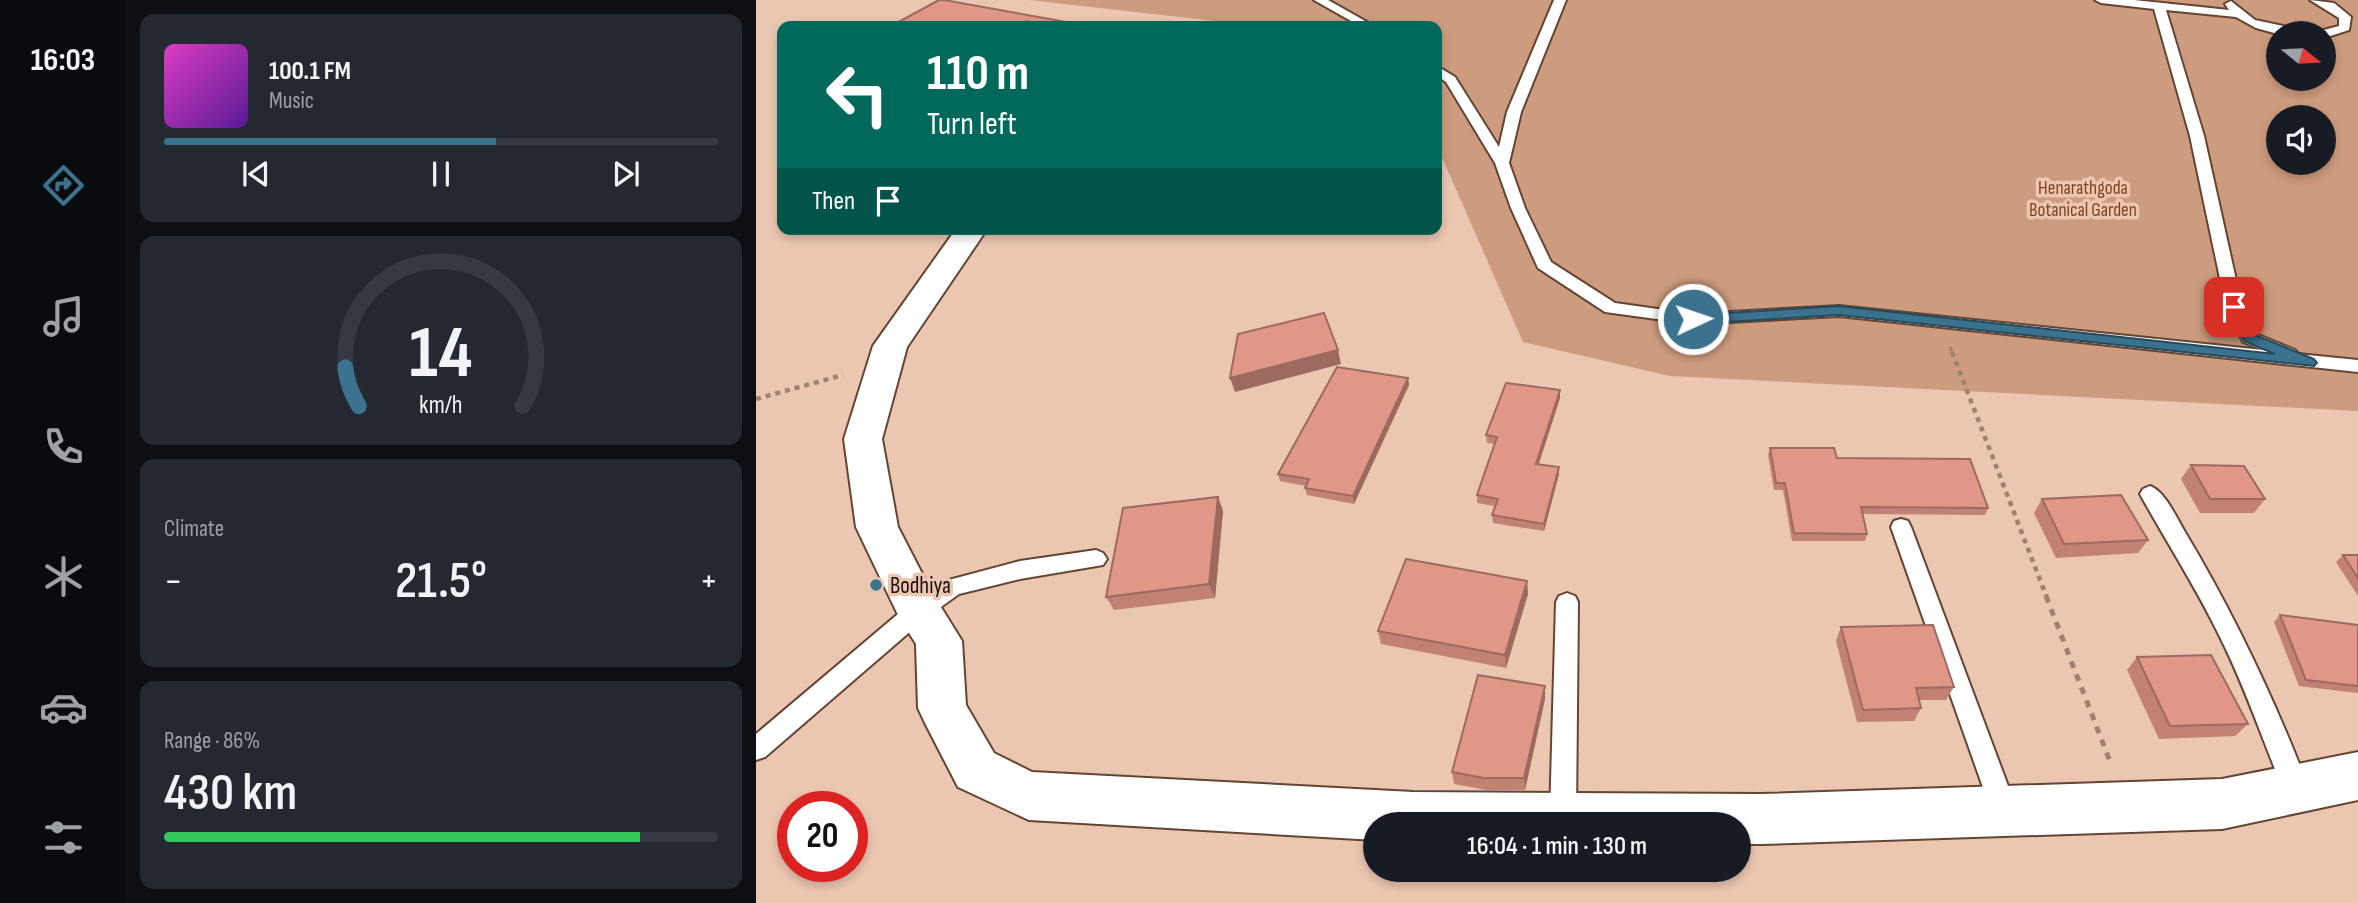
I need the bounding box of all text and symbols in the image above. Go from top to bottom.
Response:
north arrow [2266,21,2336,91]
map controls [2266,21,2336,175]
text: 16:03 [31,41,95,80]
text: 110 m [927,45,1029,104]
icon: left [812,49,903,140]
text: 100.1 FM [269,56,351,87]
text: Music [269,87,314,115]
text: Turn left [927,105,1017,144]
button: sound [2266,105,2336,175]
icon: previous [237,155,275,193]
icon: pause [422,155,460,193]
icon: next [607,155,645,193]
icon: directions [39,161,88,210]
park label: Henarathgoda Botanical Garden [2029,177,2137,222]
icon: arrive [869,182,907,220]
text: Then [812,186,855,217]
pin [2204,277,2264,337]
position arrow [1656,282,1730,356]
icon: arrive [2215,288,2253,326]
icon: music [39,292,88,341]
text: 14 [410,311,473,399]
text: km/h [419,390,463,421]
icon: phone [39,422,88,471]
text: Climate [164,515,224,543]
text: 21.5° [395,550,487,613]
icon: climate [39,552,88,601]
text: − [164,559,183,604]
text: + [699,559,718,604]
place label: Bodhiya [890,572,951,600]
marker: Bodhiya [868,577,884,593]
icon: car [39,683,88,732]
text: Range · 86% [164,727,260,755]
text: 430 km [164,762,297,825]
speed limit sign: 20 [777,791,868,882]
icon: filters [39,813,88,862]
text: 16:04 · 1 min · 130 m [1467,831,1647,862]

